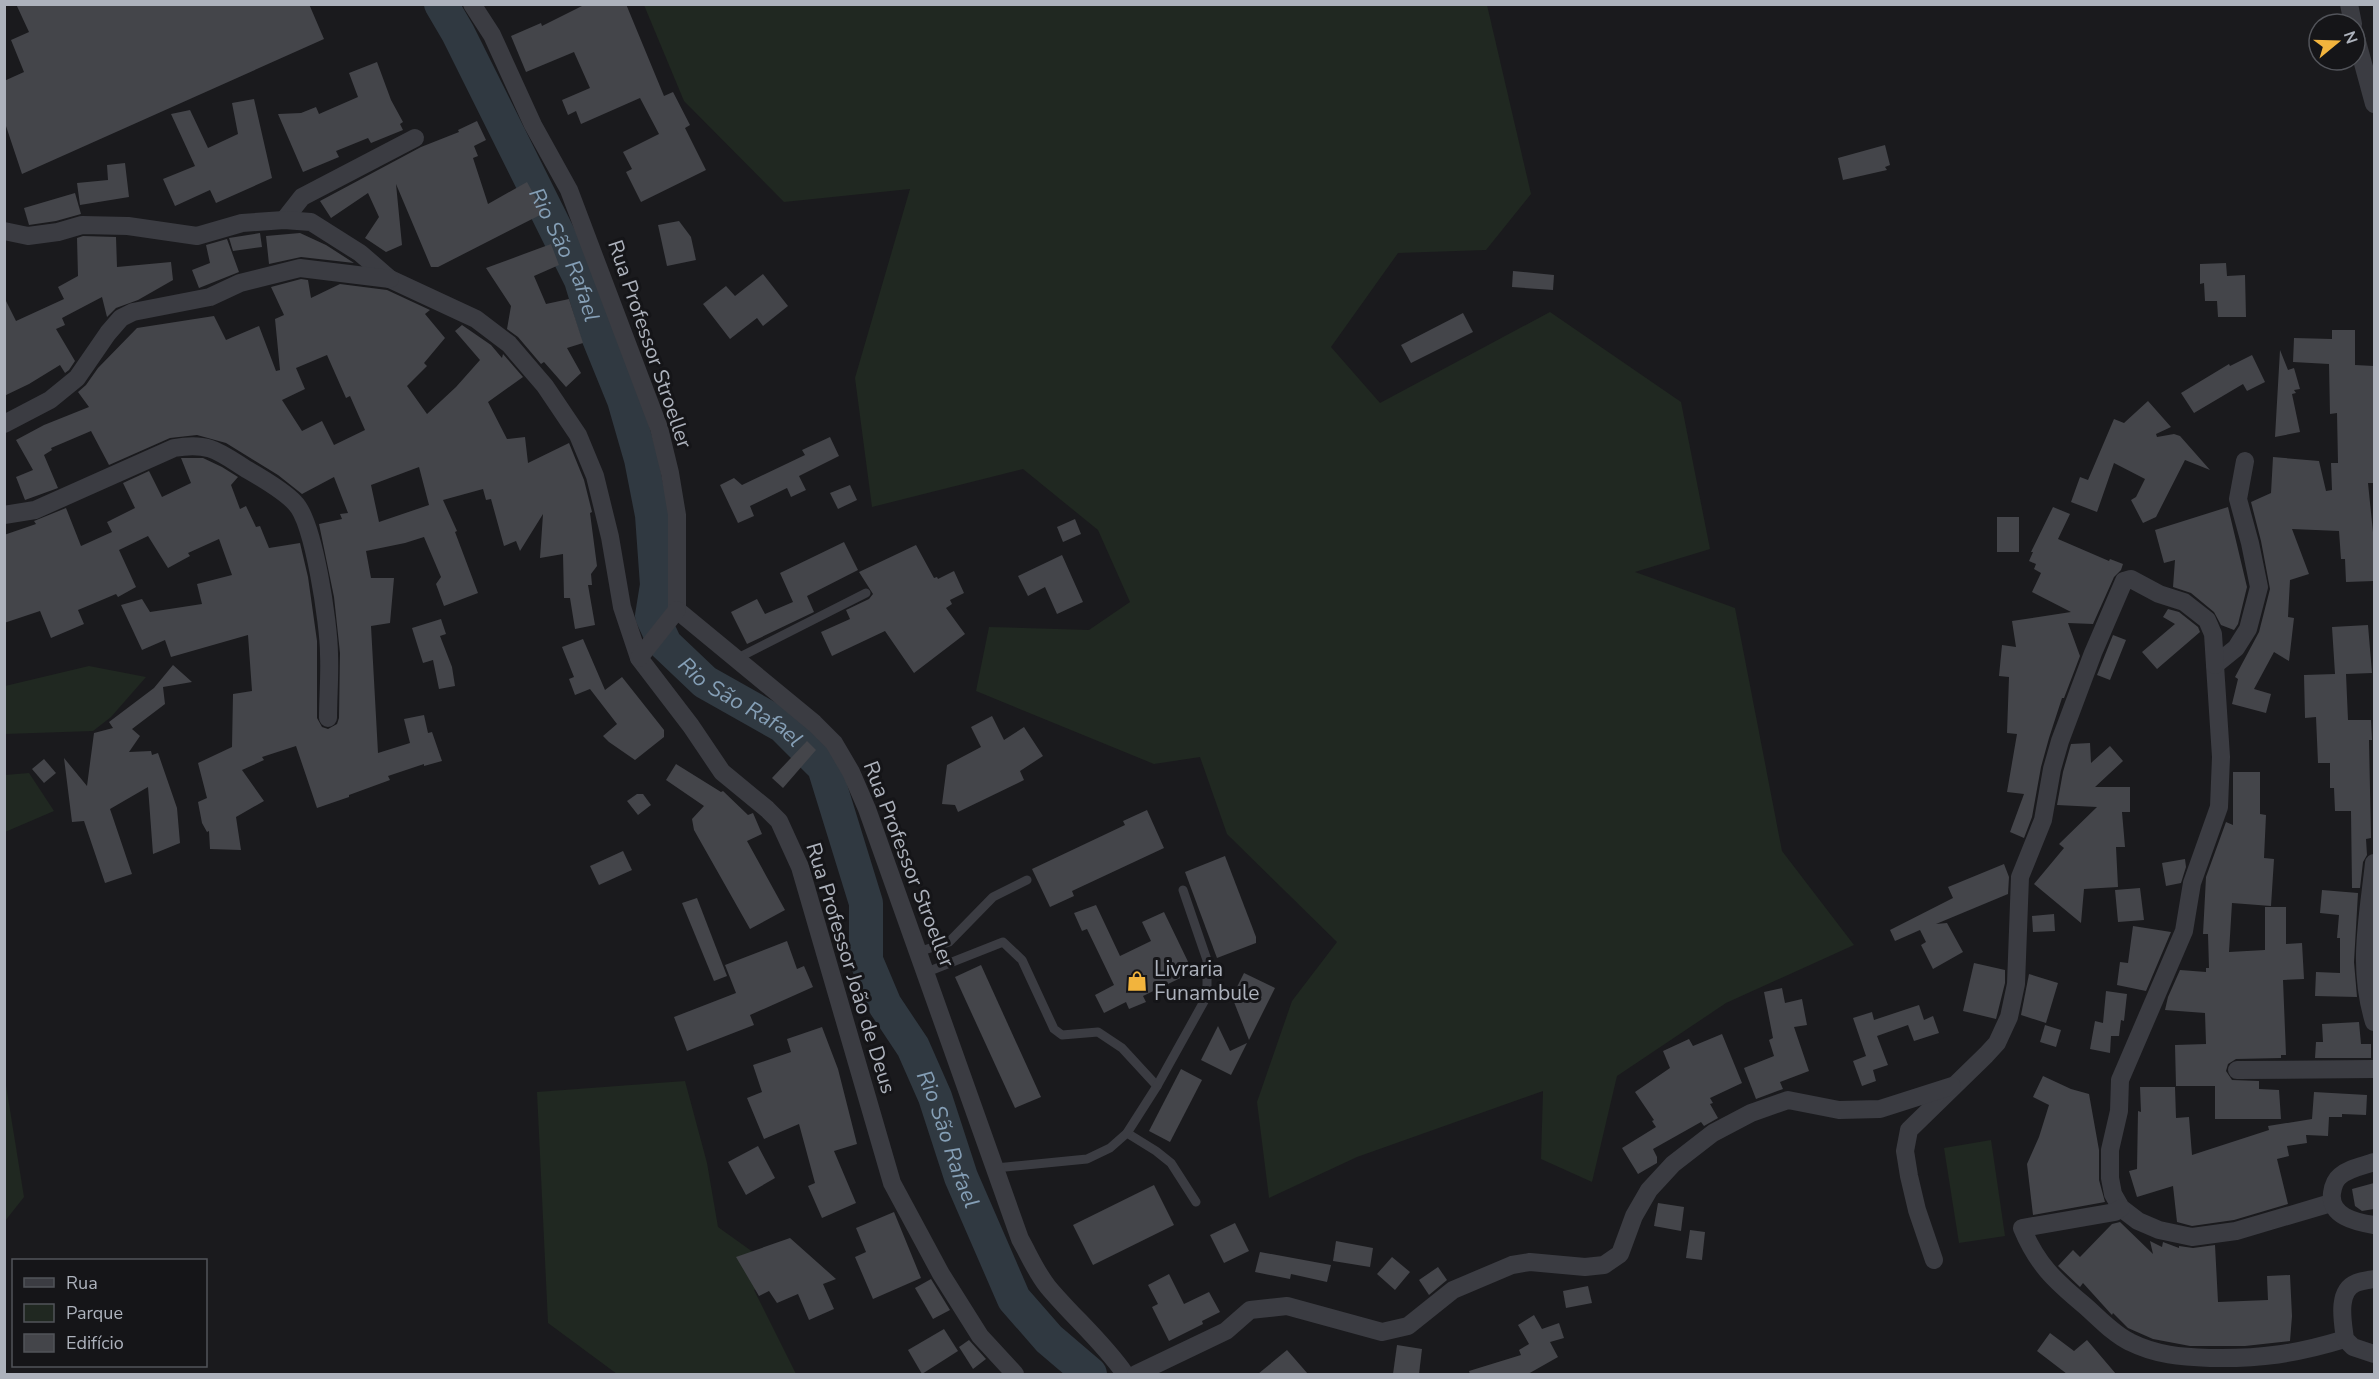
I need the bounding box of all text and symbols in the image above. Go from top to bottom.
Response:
north arrow [2307,12,2367,72]
text: N [2338,28,2363,47]
water label: Rio São Rafael [521,183,607,325]
street label: Rua Professor Stroeller [601,236,699,452]
water label: Rio São Rafael [671,650,809,754]
street label: Rua Professor Stroeller [857,757,961,971]
street label: Rua Professor João de Deus [799,839,903,1097]
place label: Livraria Funambule [1154,955,1259,1007]
shop icon: Livraria Funambule [1125,969,1149,993]
water label: Rio São Rafael [909,1066,987,1213]
legend [12,1259,207,1367]
text: Rua [66,1271,98,1295]
text: Parque [66,1301,123,1325]
text: Edifício [66,1331,124,1355]

